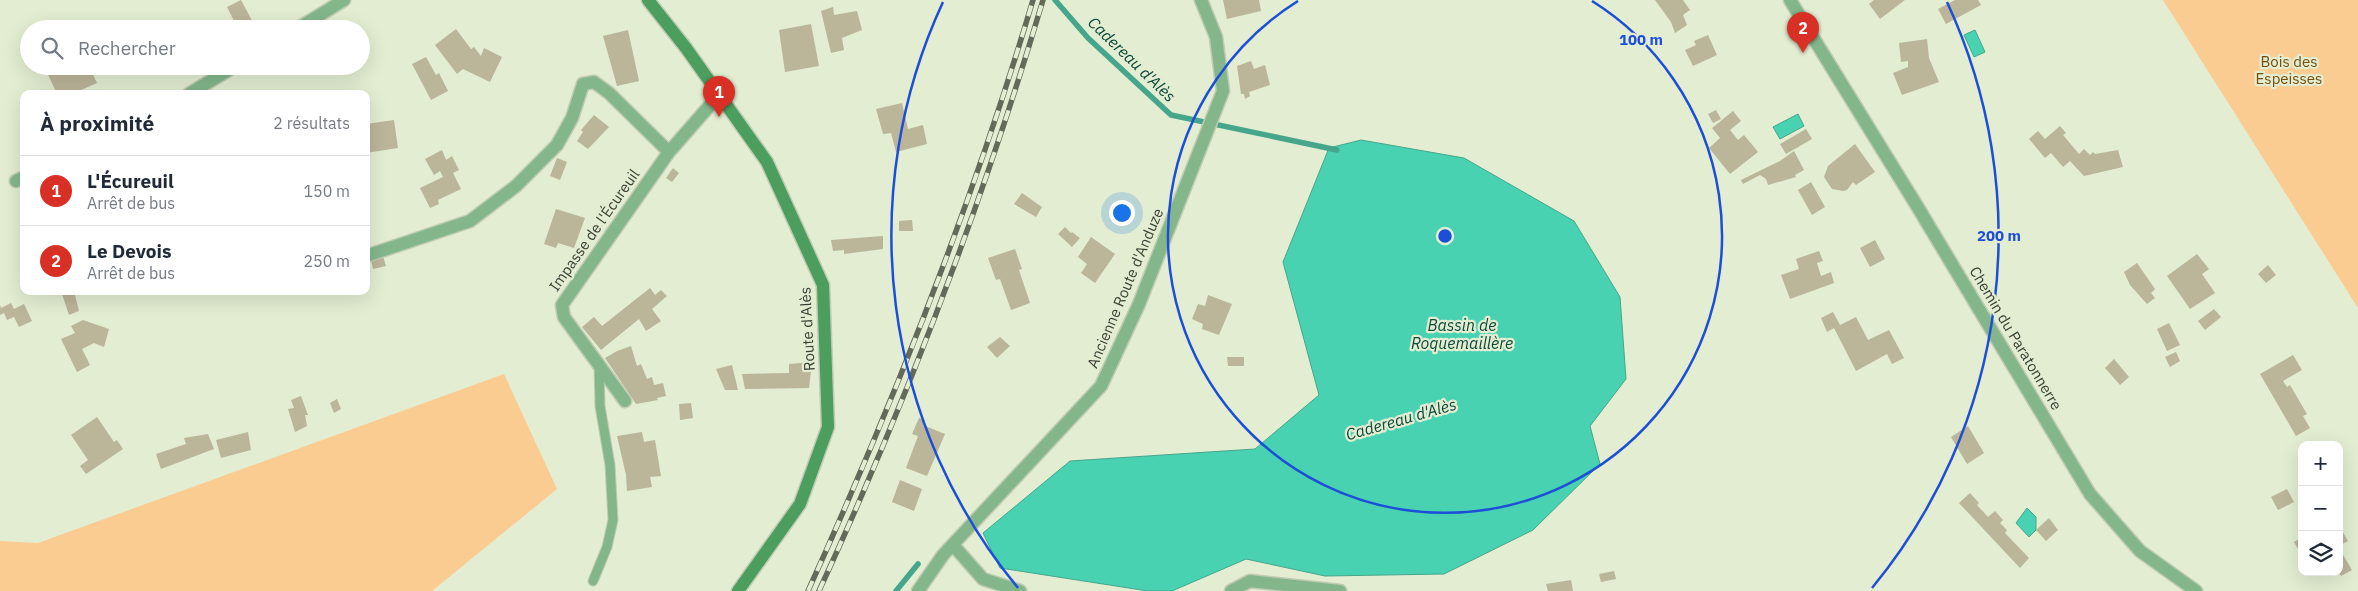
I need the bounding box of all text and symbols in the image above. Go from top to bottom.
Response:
water label: Cadereau d'Alès [1084,12,1180,106]
pin: 2 [1787,12,1819,53]
search box [20,20,370,75]
text: 100 m [1619,30,1663,49]
icon: search [38,34,66,62]
text: Rechercher [78,36,176,60]
park label: Bois des Espeisses [2256,52,2322,88]
pin: 1 [703,76,735,117]
text: À proximité [40,109,154,137]
text: 2 résultats [273,113,350,133]
street label: Impasse de l'Écureuil [545,165,643,295]
text: L'Écureuil [87,169,174,193]
text: 1 [51,181,61,201]
text: 150 m [303,181,350,201]
text: Arrêt de bus [87,193,175,213]
your location [1109,200,1135,226]
street label: Ancienne Route d'Anduze [1083,205,1167,371]
text: 200 m [1977,226,2021,245]
centre of rings [1436,227,1454,245]
text: Le Devois [87,239,172,263]
text: 2 [51,251,61,271]
text: 250 m [303,251,350,271]
text: Arrêt de bus [87,263,175,283]
street label: Chemin du Paratonnerre [1966,263,2066,413]
street label: Route d'Alès [795,287,819,371]
water label: Bassin de Roquemaillère [1411,315,1513,353]
water label: Cadereau d'Alès [1343,394,1459,444]
map controls [2298,441,2343,576]
button: + [2298,441,2343,486]
button: − [2298,486,2343,531]
button: layers [2298,531,2343,576]

